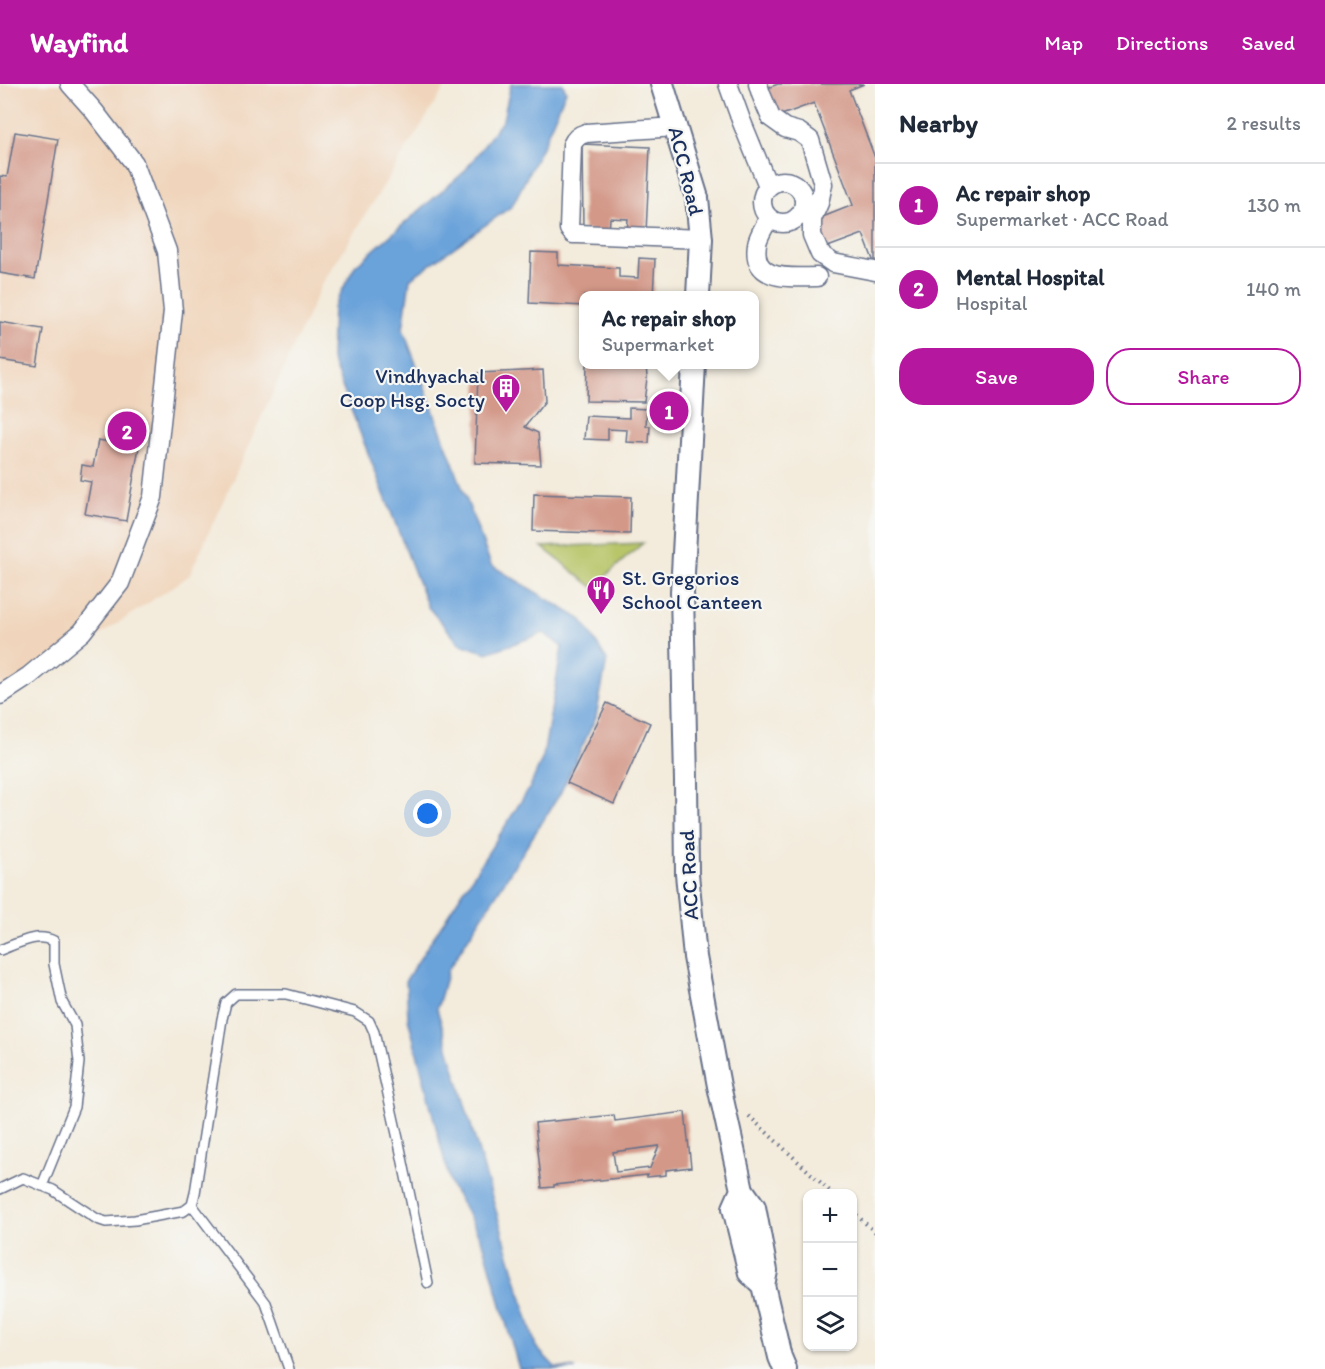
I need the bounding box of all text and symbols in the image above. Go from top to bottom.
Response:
text: Wayfind [30,25,128,59]
text: Map [1045,30,1083,55]
text: Directions [1116,30,1208,55]
text: Saved [1241,30,1295,55]
text: Nearby [899,107,978,139]
text: 2 results [1227,111,1301,135]
street label: ACC Road [663,124,710,218]
text: Ac repair shop [956,180,1090,207]
text: 1 [914,193,923,217]
text: 130 m [1247,193,1301,217]
text: Supermarket · ACC Road [956,207,1168,231]
text: Mental Hospital [956,264,1104,291]
text: 2 [913,277,924,301]
text: 140 m [1246,277,1301,301]
popup [579,291,759,369]
text: Hospital [956,291,1028,315]
text: Ac repair shop [602,305,736,332]
text: Supermarket [602,332,714,356]
button: Save [899,348,1094,405]
button: Share [1106,348,1301,405]
place label: Vindhyachal Coop Hsg. Socty [340,363,485,412]
building icon: Vindhyachal Coop Hsg. Socty [490,372,522,414]
pin: 1 [650,388,688,434]
pin: 2 [108,408,146,454]
place label: St. Gregorios School Canteen [622,565,763,614]
restaurant icon: St. Gregorios School Canteen [585,574,617,616]
your location [413,799,442,828]
street label: ACC Road [674,829,703,921]
map controls [803,1189,857,1351]
button: + [803,1189,857,1243]
button: − [803,1243,857,1297]
button: layers [803,1297,857,1351]

